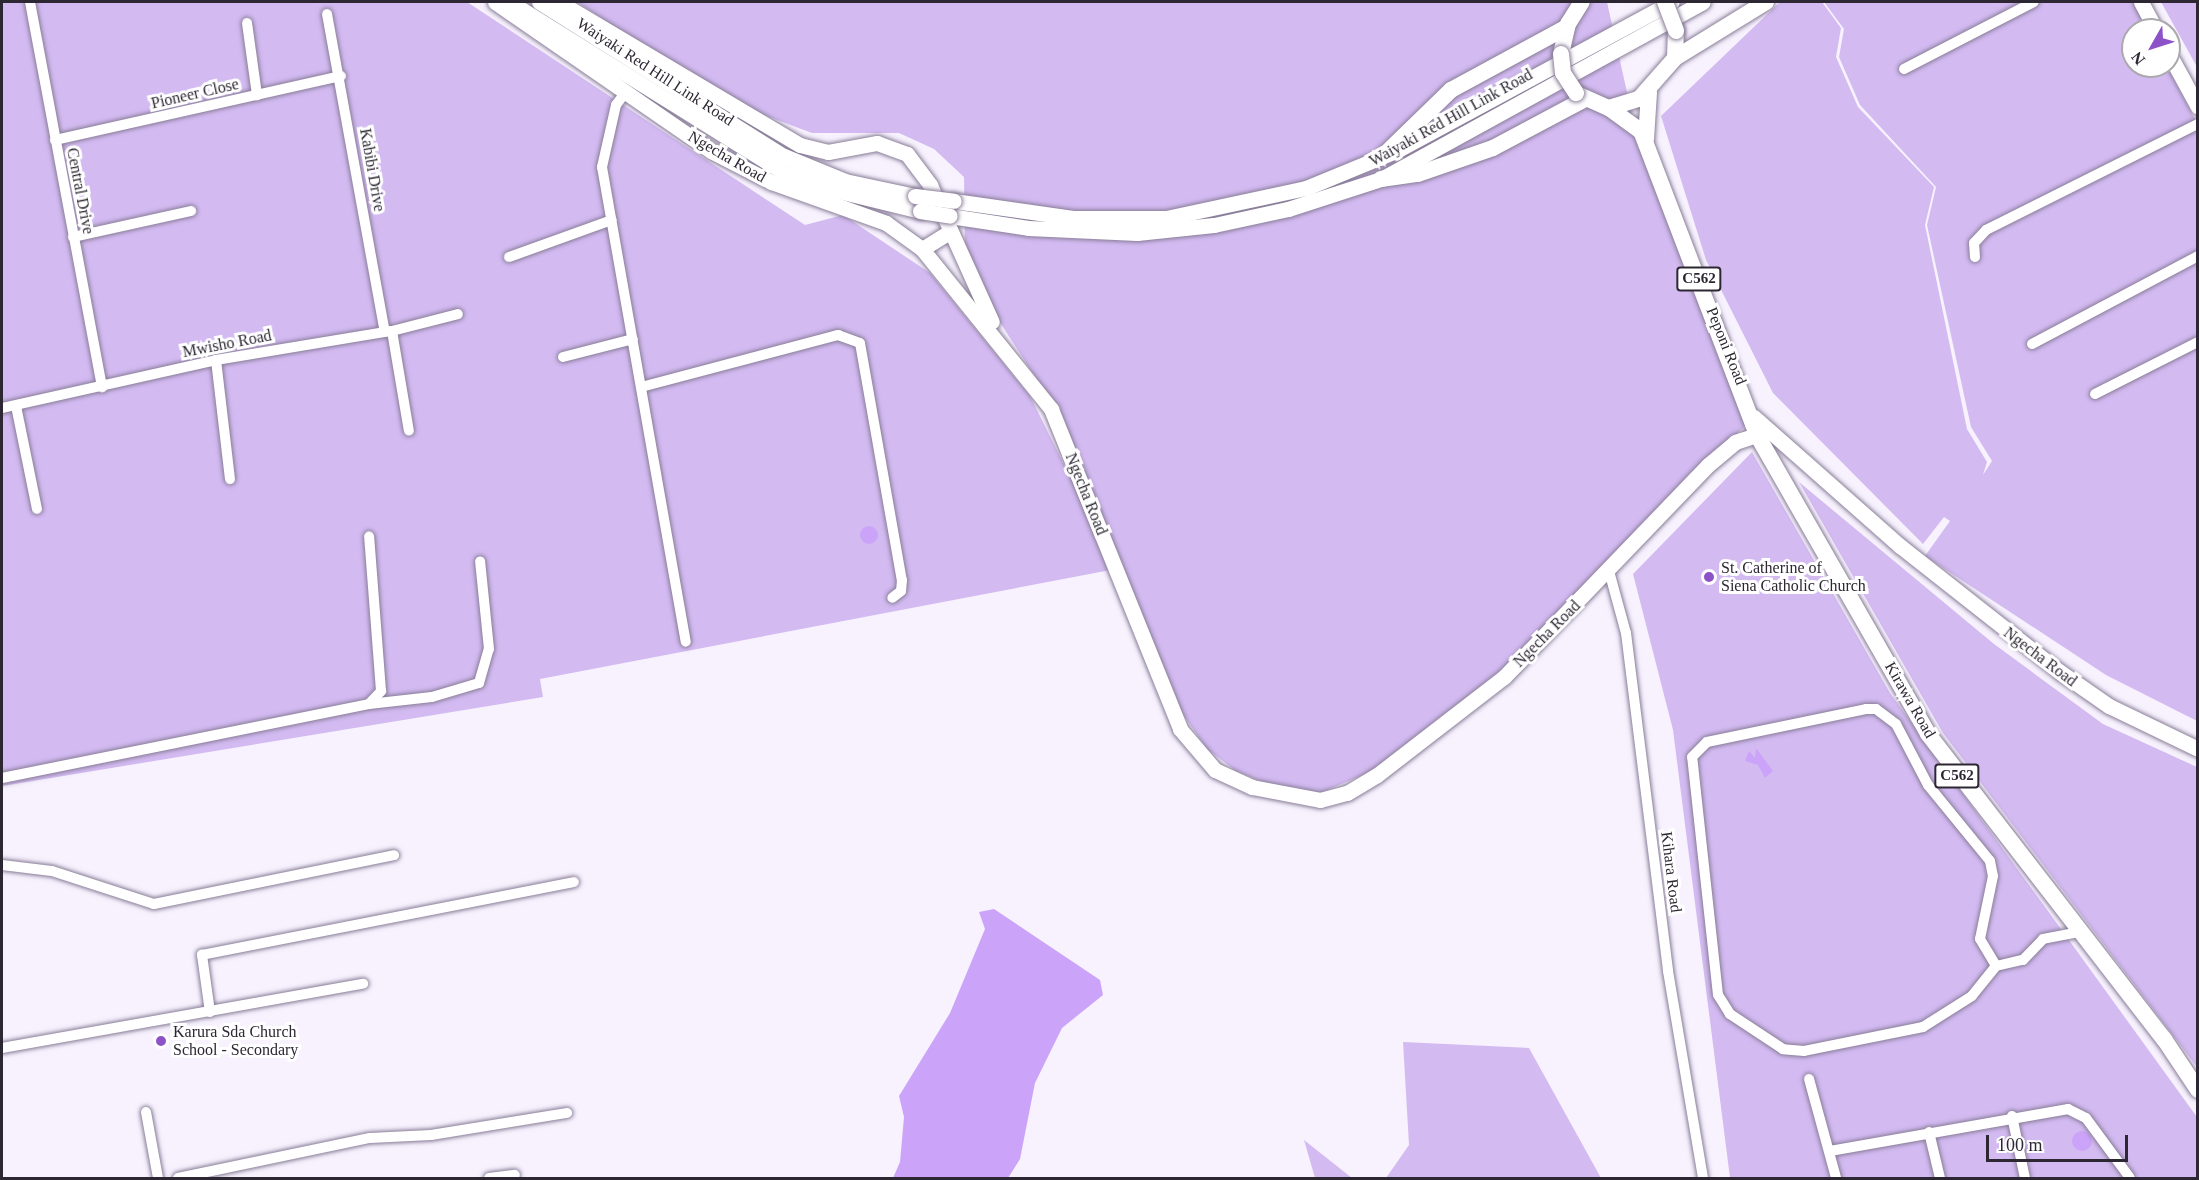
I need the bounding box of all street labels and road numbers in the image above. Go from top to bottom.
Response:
street label: Waiyaki Red Hill Link Road [573,14,737,130]
street label: Waiyaki Red Hill Link Road [1366,65,1536,171]
street label: Pioneer Close [149,75,241,113]
street label: Kabibi Drive [355,127,389,213]
street label: Ngecha Road [685,127,769,187]
street label: Central Drive [62,146,98,236]
road number: C562 [1675,267,1723,291]
street label: Peponi Road [1702,304,1750,388]
street label: Mwisho Road [181,326,273,362]
street label: Ngecha Road [1061,450,1111,538]
street label: Ngecha Road [1510,597,1584,671]
street label: Ngecha Road [2000,623,2080,691]
street label: Kirawa Road [1880,658,1940,742]
road number: C562 [1933,764,1981,788]
street label: Kihara Road [1657,830,1685,914]

